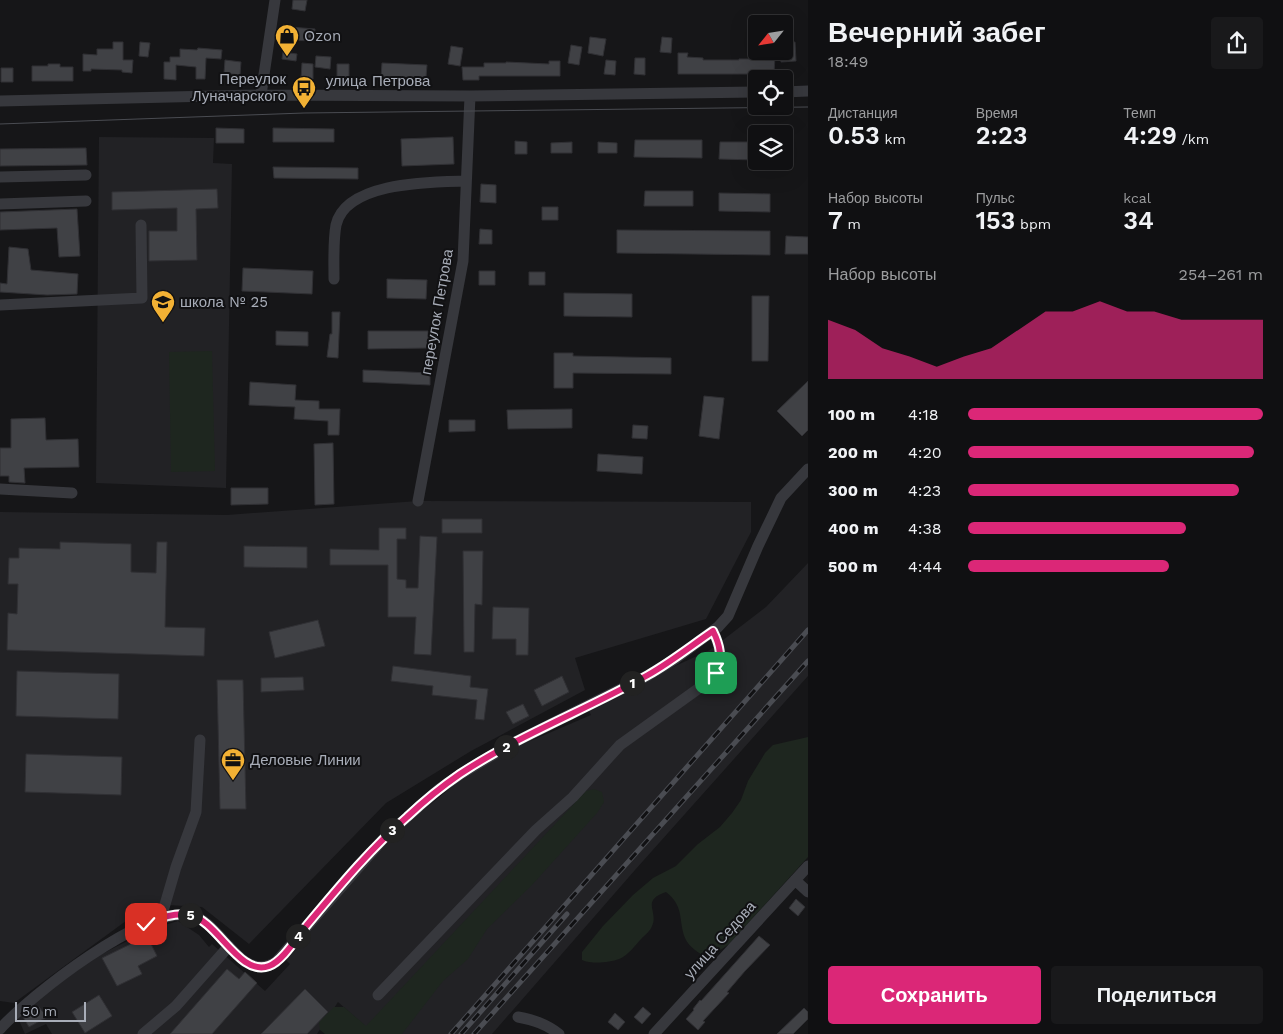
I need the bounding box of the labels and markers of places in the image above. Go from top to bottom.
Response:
shop icon: Ozon [274,23,300,57]
place label: Ozon [304,27,341,45]
place label: Переулок Луначарского [192,70,286,105]
bus stop icon: Переулок Луначарского [291,75,317,109]
school or university icon: школа № 25 [150,289,176,323]
place label: школа № 25 [180,293,268,311]
pin [695,652,737,694]
pin: 1 [620,670,644,696]
pin: 2 [494,734,518,760]
office icon: Деловые Линии [220,747,246,781]
place label: Деловые Линии [250,751,361,769]
pin: 3 [380,818,404,842]
pin: 5 [178,902,202,928]
pin [125,903,167,945]
pin: 4 [286,924,310,948]

